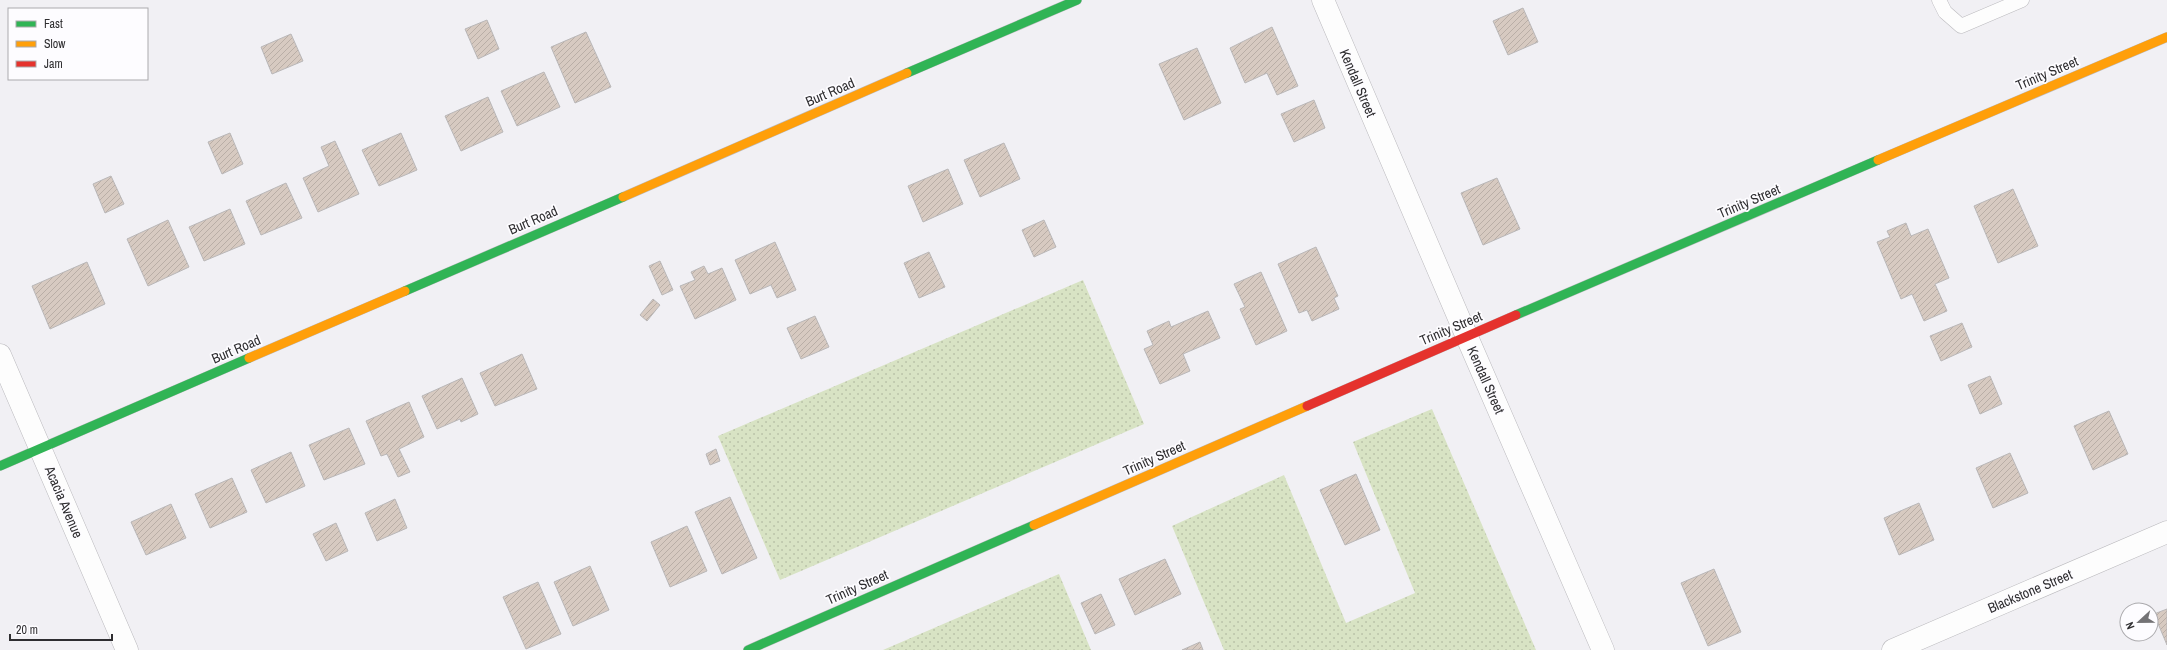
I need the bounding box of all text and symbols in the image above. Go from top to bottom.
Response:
legend [8,8,148,80]
text: Fast [44,16,63,32]
text: Slow [44,36,66,52]
street label: Kendall Street [1336,46,1380,120]
street label: Trinity Street [2013,52,2081,94]
text: Jam [44,56,63,72]
street label: Burt Road [803,74,857,110]
street label: Trinity Street [1715,180,1783,222]
street label: Burt Road [506,202,560,238]
street label: Trinity Street [1417,307,1485,349]
street label: Burt Road [209,331,263,367]
street label: Kendall Street [1463,343,1509,417]
street label: Trinity Street [1120,436,1188,480]
street label: Acacia Avenue [40,462,87,541]
street label: Trinity Street [823,565,891,609]
street label: Blackstone Street [1985,565,2075,617]
north arrow [2119,602,2159,642]
scale bar [10,616,112,642]
text: N [2122,620,2137,631]
text: 20 m [16,622,38,638]

